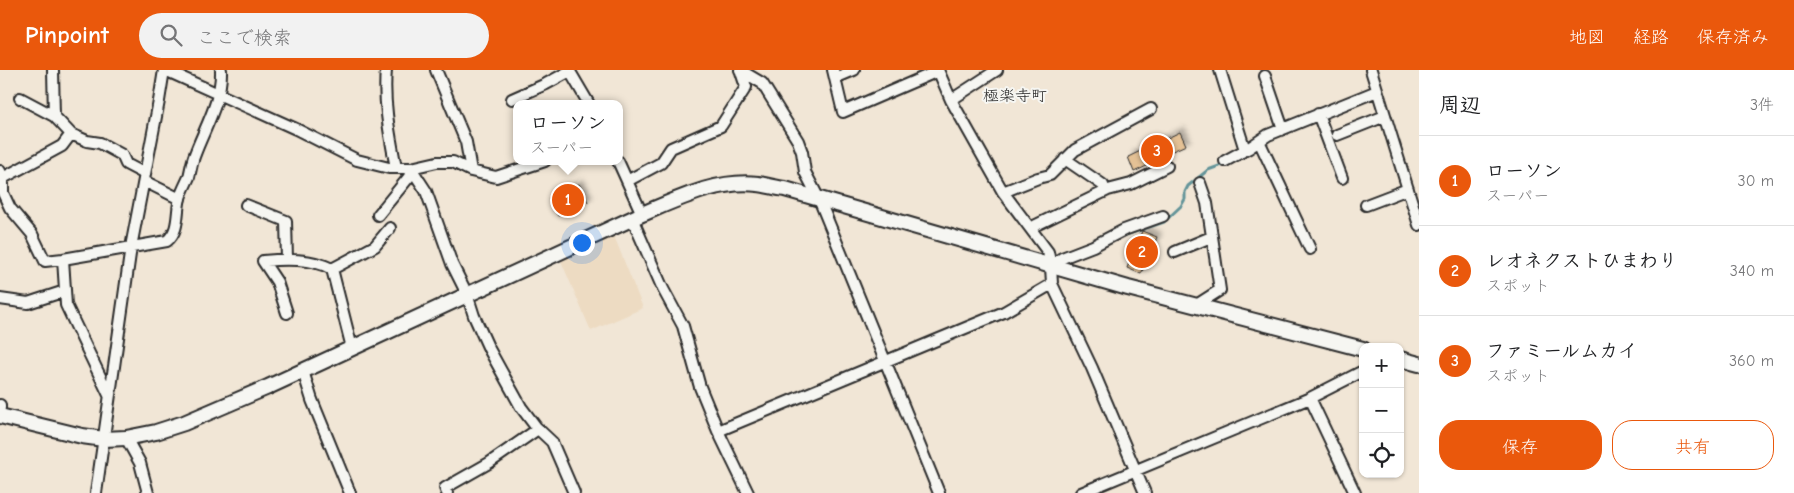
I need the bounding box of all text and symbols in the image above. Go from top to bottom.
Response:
search box [139,13,489,58]
text: Pinpoint [25,21,109,49]
icon: search [157,21,185,49]
text: ここで検索 [197,27,292,49]
text: 地図 [1569,27,1605,48]
text: 経路 [1633,27,1669,48]
text: 保存済み [1697,27,1769,48]
district label: 極楽寺町 [983,87,1047,105]
text: 周辺 [1439,93,1481,117]
text: 3件 [1750,96,1774,114]
popup [513,100,623,165]
text: ローソン [530,112,606,134]
pin: 3 [1141,132,1173,170]
text: スーパー [530,139,593,157]
text: ローソン [1486,160,1562,182]
text: 1 [1452,172,1458,190]
text: 30 m [1738,172,1774,190]
pin: 1 [552,181,584,219]
text: スーパー [1486,187,1549,205]
your location [569,230,595,256]
pin: 2 [1126,233,1158,271]
text: レオネクストひまわり [1486,250,1678,272]
text: 2 [1451,262,1459,280]
text: 340 m [1730,262,1774,280]
text: スポット [1486,277,1550,295]
text: ファミールムカイ [1486,340,1637,362]
map controls [1359,343,1404,478]
button: + [1359,343,1404,388]
text: 3 [1451,352,1459,370]
text: 360 m [1729,352,1774,370]
text: スポット [1486,367,1550,385]
button: − [1359,388,1404,433]
button: 保存 [1439,420,1602,470]
button: 共有 [1612,420,1774,470]
button: locate [1359,433,1404,478]

